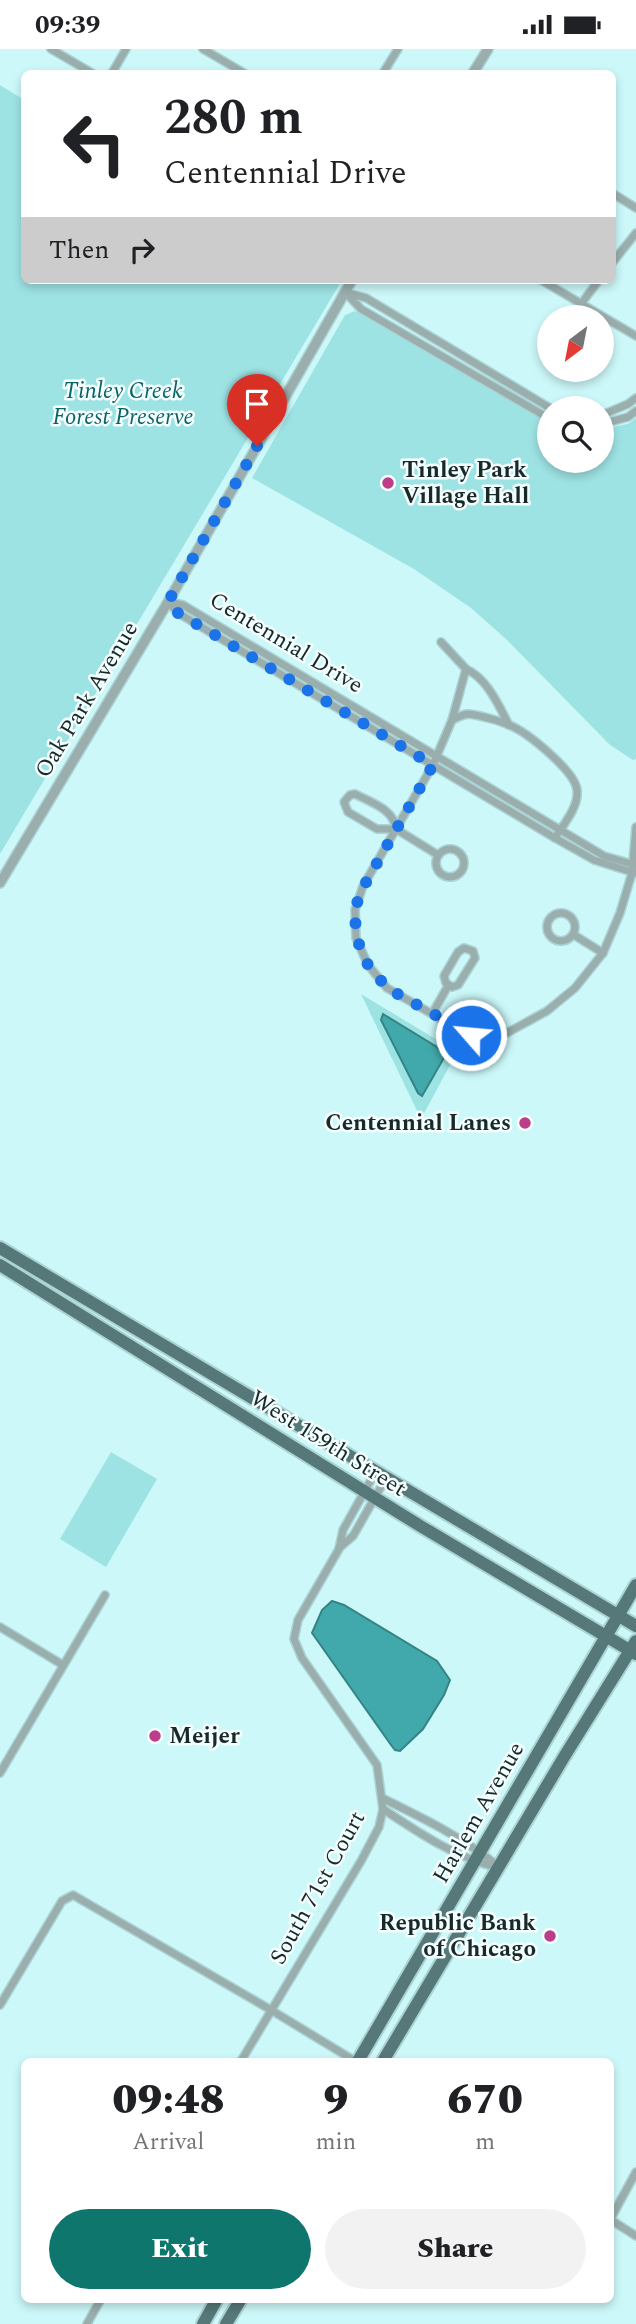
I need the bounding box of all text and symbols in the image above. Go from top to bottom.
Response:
text: 09:39 [35,5,100,45]
text: 280 m [164,81,303,156]
icon: left [49,98,140,189]
text: Centennial Drive [164,149,407,198]
text: Then [49,230,109,270]
icon: right [123,231,161,269]
north arrow [537,305,614,381]
map controls [537,305,614,473]
park label: Tinley Creek Forest Preserve [53,374,193,435]
pin [227,374,287,446]
icon: arrive [238,385,276,423]
button: search [537,396,614,473]
place label: Tinley Park Village Hall [402,453,529,514]
marker: Tinley Park Village Hall [380,475,396,491]
street label: Centennial Drive [202,583,370,703]
street label: Oak Park Avenue [26,615,148,785]
position arrow [434,998,508,1072]
place label: Centennial Lanes [325,1106,511,1141]
marker: Centennial Lanes [517,1115,533,1131]
street label: West 159th Street [243,1382,413,1506]
place label: Meijer [169,1719,240,1754]
marker: Meijer [147,1728,163,1744]
street label: Harlem Avenue [424,1736,534,1890]
street label: South 71st Court [261,1805,375,1971]
place label: Republic Bank of Chicago [379,1906,536,1967]
marker: Republic Bank of Chicago [542,1928,558,1944]
text: 09:48 [112,2069,225,2132]
text: 9 [323,2069,349,2132]
text: 670 [447,2069,523,2132]
text: Arrival [133,2125,204,2160]
text: min [316,2125,356,2160]
text: m [475,2125,495,2160]
button: Exit [49,2209,311,2289]
button: Share [325,2209,586,2289]

